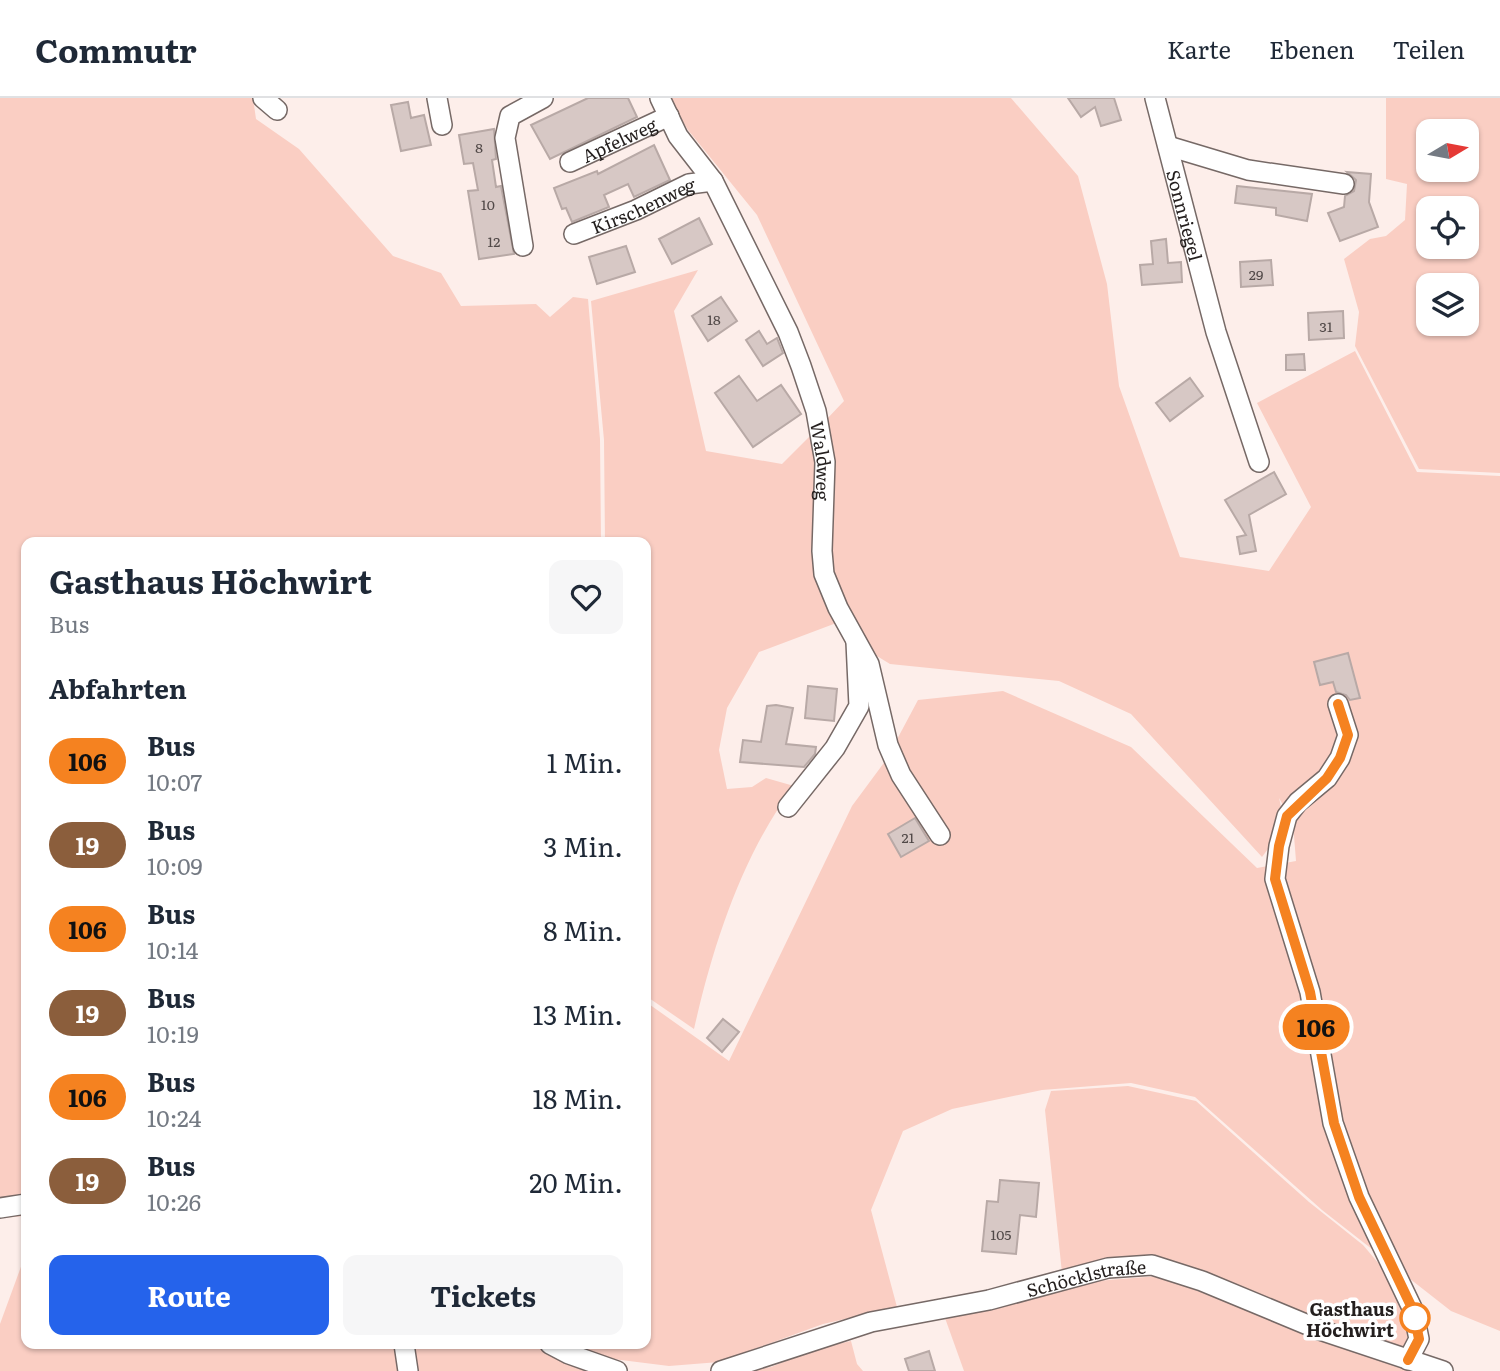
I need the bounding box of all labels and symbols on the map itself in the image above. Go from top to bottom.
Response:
street label: Apfelweg [577,110,662,168]
north arrow [1416,119,1479,182]
house number: 8 [475,137,483,157]
street label: Sonnriegel [1161,167,1210,264]
street label: Kirschenweg [587,170,697,240]
house number: 10 [481,194,495,214]
house number: 12 [488,231,500,251]
house number: 29 [1249,264,1263,284]
house number: 18 [707,309,721,329]
house number: 31 [1319,316,1333,336]
street label: Waldweg [805,419,839,502]
house number: 21 [902,827,915,847]
line badge: 106 [1276,1004,1356,1050]
house number: 105 [991,1224,1011,1244]
street label: Schöcklstraße [1023,1252,1147,1303]
place label: Gasthaus Höchwirt [1306,1295,1394,1343]
marker: Gasthaus Höchwirt [1400,1303,1430,1333]

